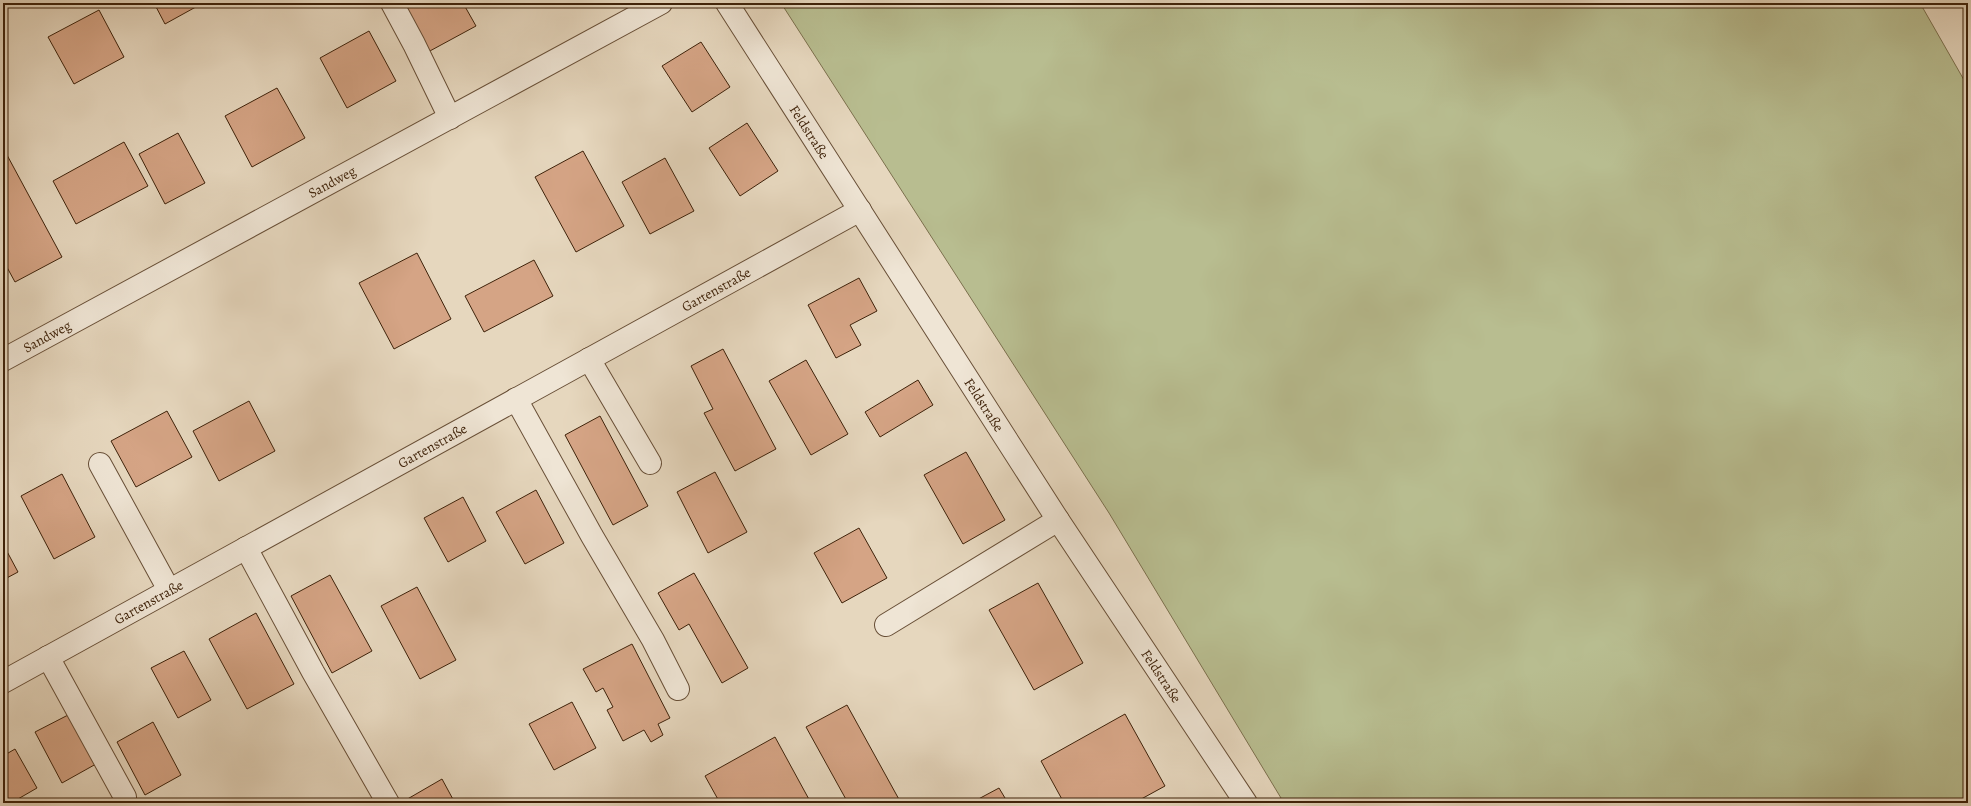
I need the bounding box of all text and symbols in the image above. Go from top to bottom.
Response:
street label: Feldstraße [785,101,834,162]
street label: Sandweg [304,161,359,202]
street label: Gartenstraße [678,263,754,316]
street label: Sandweg [20,315,74,357]
street label: Feldstraße [960,374,1008,435]
street label: Gartenstraße [394,419,470,472]
street label: Gartenstraße [110,575,186,629]
street label: Feldstraße [1137,645,1186,706]

